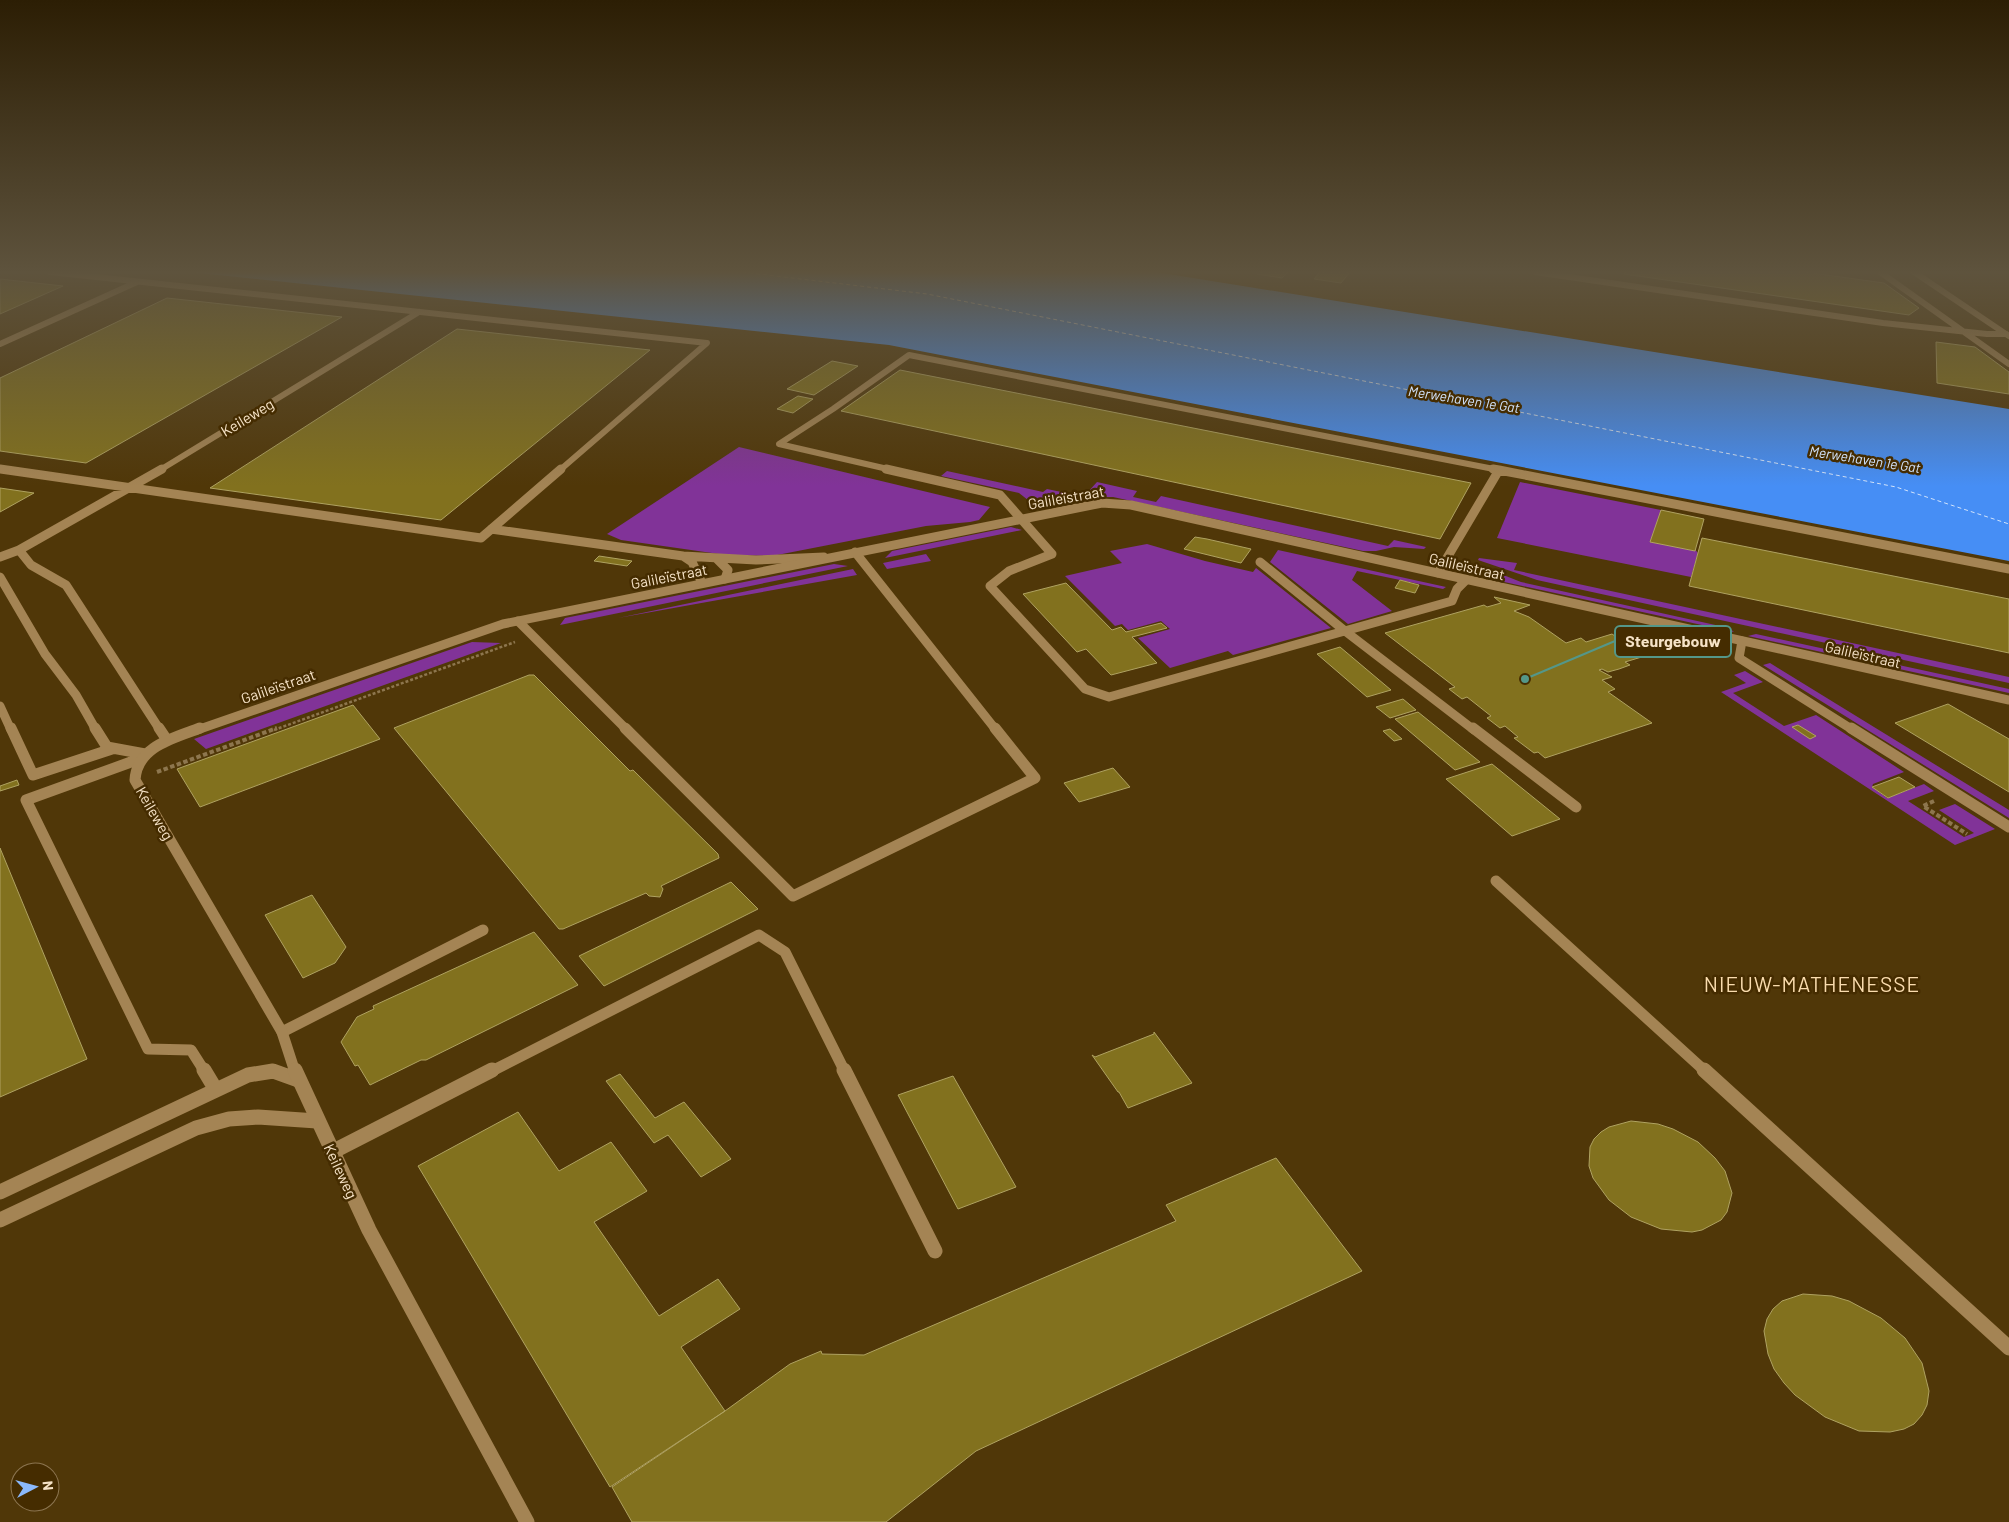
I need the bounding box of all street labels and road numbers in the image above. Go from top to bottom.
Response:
street label: Keileweg [217,394,277,440]
street label: Galileïstraat [1026,481,1106,513]
street label: Galileïstraat [1427,549,1507,583]
street label: Galileïstraat [629,560,709,592]
street label: Galileïstraat [1823,637,1903,671]
street label: Galileïstraat [238,665,318,707]
street label: Keileweg [133,783,177,843]
street label: Keileweg [320,1141,362,1201]

